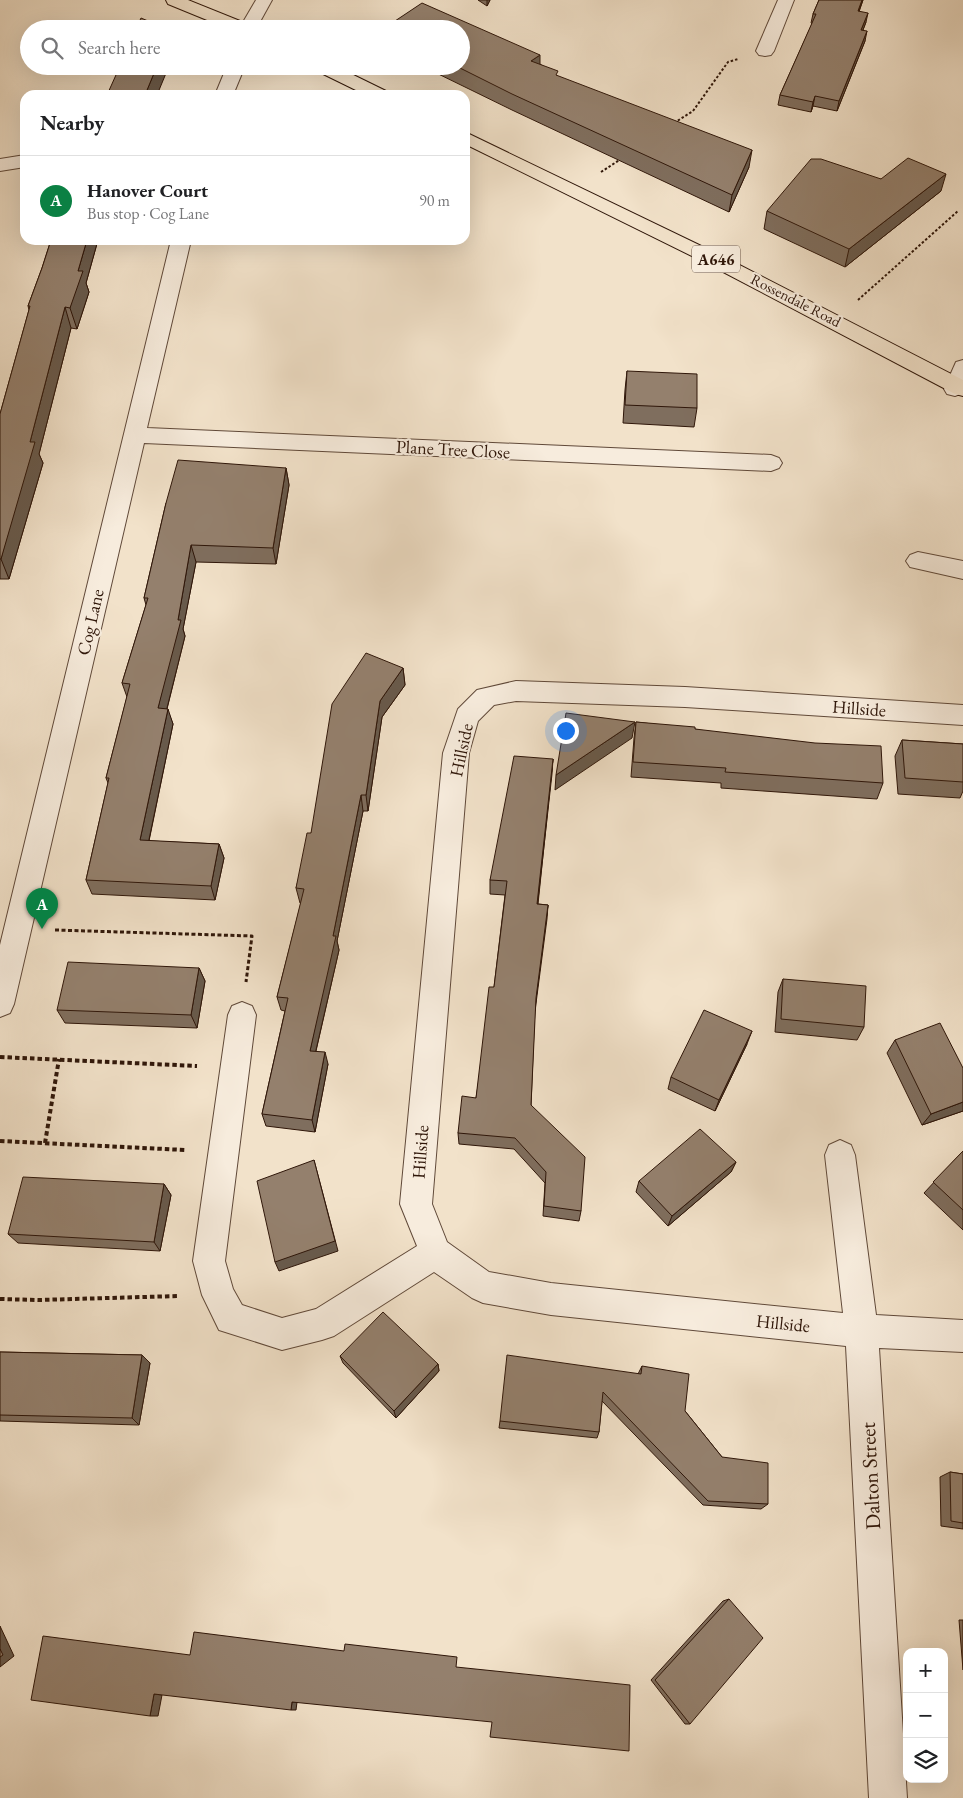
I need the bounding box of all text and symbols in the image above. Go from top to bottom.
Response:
search box [20,20,470,75]
icon: search [38,34,66,62]
text: Search here [78,35,160,60]
text: Nearby [40,109,104,136]
text: Hanover Court [87,178,208,203]
text: A [50,190,62,211]
text: 90 m [419,190,450,211]
text: Bus stop · Cog Lane [87,203,209,224]
road number: A646 [692,245,740,272]
street label: Rossendale Road [748,269,845,331]
street label: Plane Tree Close [395,435,511,463]
street label: Cog Lane [71,587,109,657]
street label: Hillside [831,695,887,721]
your location [553,718,579,744]
street label: Hillside [444,721,478,779]
pin: A [26,888,58,929]
street label: Hillside [407,1124,433,1180]
street label: Hillside [755,1309,811,1337]
street label: Dalton Street [854,1421,886,1530]
map controls [903,1648,948,1783]
button: + [903,1648,948,1693]
button: − [903,1693,948,1738]
button: layers [903,1738,948,1783]

